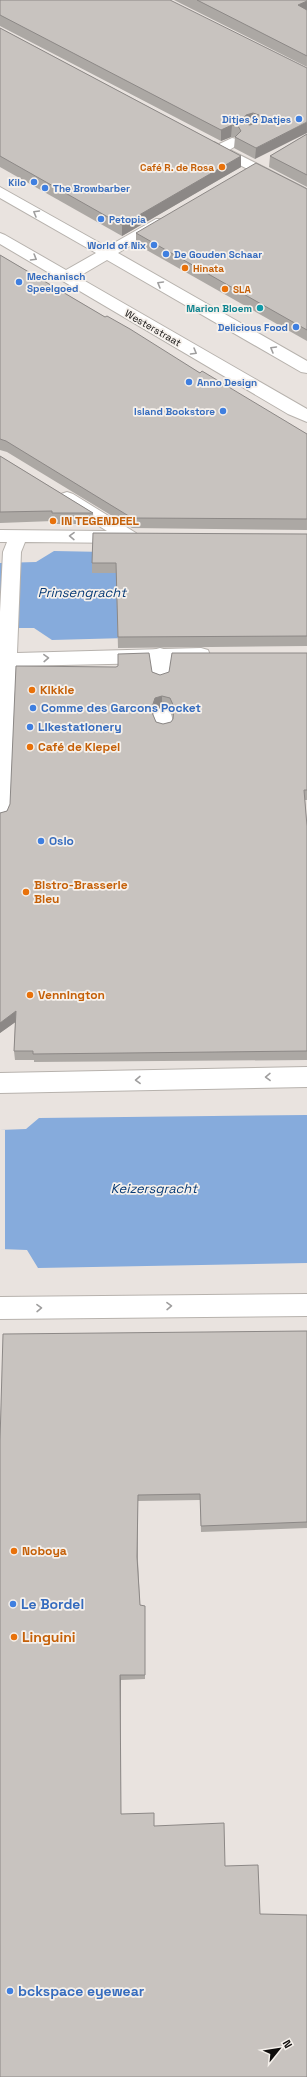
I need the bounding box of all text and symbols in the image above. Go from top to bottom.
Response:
place label: Ditjes & Datjes [222,113,291,126]
marker: Ditjes & Datjes [294,114,304,124]
place label: Café R. de Rosa [140,161,214,174]
marker: Café R. de Rosa [217,162,227,172]
place label: Kilo [8,176,26,189]
marker: Kilo [29,177,39,187]
place label: The Browbarber [53,182,130,195]
marker: The Browbarber [40,183,50,193]
one-way arrow [33,210,40,217]
place label: Petopia [109,213,146,226]
marker: Petopia [96,214,106,224]
place label: World of Nix [87,239,146,252]
marker: World of Nix [149,240,159,250]
place label: De Gouden Schaar [174,248,262,261]
marker: De Gouden Schaar [161,249,171,259]
one-way arrow [30,254,37,261]
place label: Hinata [193,262,224,275]
marker: Hinata [180,263,190,273]
place label: Mechanisch Speelgoed [27,270,85,295]
marker: Mechanisch Speelgoed [14,277,24,287]
one-way arrow [157,282,164,289]
place label: SLA [233,283,251,296]
marker: SLA [220,284,230,294]
place label: Marion Bloem [186,302,252,315]
marker: Marion Bloem [255,303,265,313]
street label: Westerstraat [123,307,184,350]
place label: Delicious Food [218,321,288,334]
marker: Delicious Food [291,322,301,332]
one-way arrow [270,347,277,354]
one-way arrow [190,348,197,355]
place label: Anno Design [197,376,257,389]
marker: Anno Design [184,377,194,387]
place label: Island Bookstore [134,405,215,418]
marker: Island Bookstore [218,406,228,416]
place label: IN TEGENDEEL [61,513,140,529]
marker: IN TEGENDEEL [48,516,58,526]
one-way arrow [69,532,75,540]
water label: Prinsengracht [38,584,127,601]
one-way arrow [43,654,49,663]
place label: Kikkie [40,682,74,698]
marker: Kikkie [27,685,37,695]
place label: Comme des Garcons Pocket [41,700,201,716]
marker: Comme des Garcons Pocket [28,703,38,713]
place label: Likestationery [38,719,122,735]
marker: Likestationery [25,722,35,732]
place label: Café de Klepel [38,739,120,755]
marker: Café de Klepel [25,742,35,752]
place label: Oslo [49,833,74,849]
marker: Oslo [36,836,46,846]
place label: Bistro-Brasserie Bleu [34,877,128,907]
marker: Bistro-Brasserie Bleu [21,887,31,897]
place label: Vennington [38,987,105,1003]
marker: Vennington [25,990,35,1000]
one-way arrow [265,1073,271,1082]
one-way arrow [135,1076,141,1084]
water label: Keizersgracht [111,1180,198,1197]
one-way arrow [166,1302,172,1310]
one-way arrow [36,1304,42,1312]
place label: Noboya [22,1543,67,1559]
marker: Noboya [9,1546,19,1556]
place label: Le Bordel [21,1595,84,1613]
marker: Le Bordel [8,1599,18,1609]
place label: Linguini [22,1628,76,1646]
marker: Linguini [9,1632,19,1642]
place label: bckspace eyewear [18,1982,145,2000]
marker: bckspace eyewear [5,1986,15,1996]
north arrow [259,2029,299,2069]
text: N [280,2037,296,2051]

